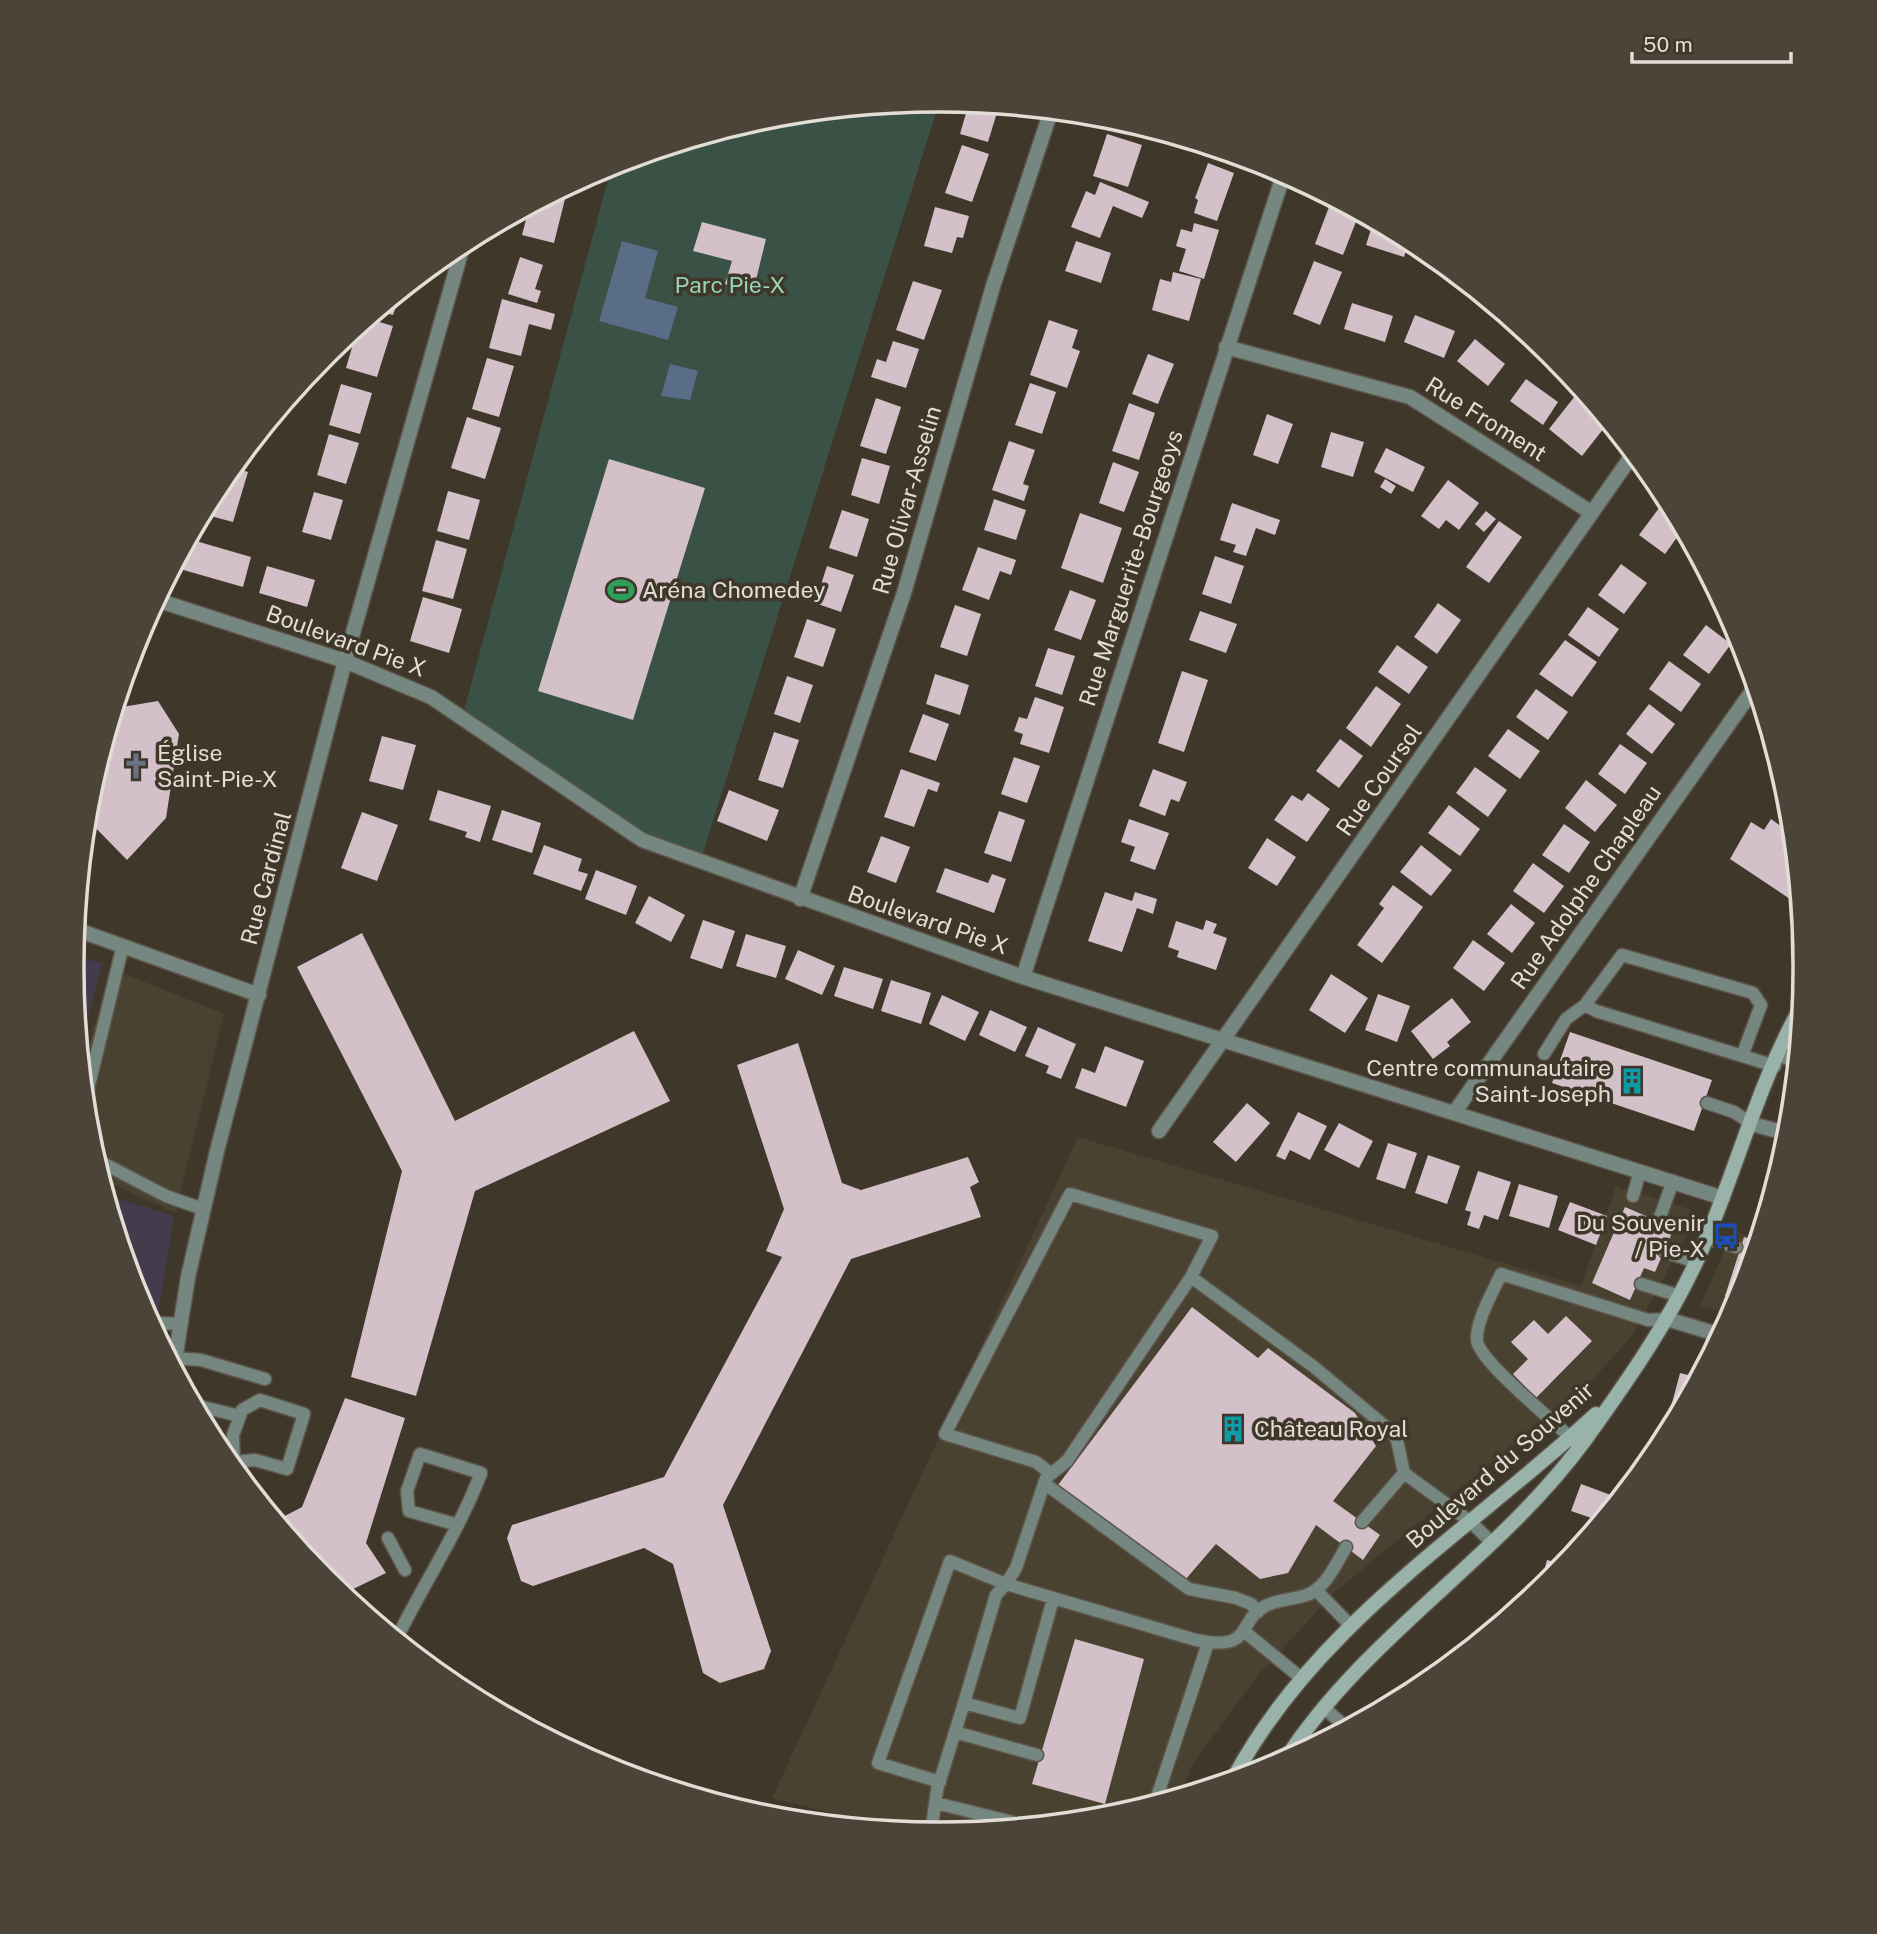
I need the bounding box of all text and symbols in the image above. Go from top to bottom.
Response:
scale bar [1632,21,1791,65]
text: 50 m [1643,32,1693,57]
park label: Parc Pie-X [675,271,785,298]
street label: Rue Froment [1421,371,1552,466]
street label: Rue Olivar-Asselin [867,403,946,597]
street label: Rue Marguerite-Bourgeoys [1073,426,1188,709]
sports icon: Aréna Chomedey [606,575,636,605]
place label: Aréna Chomedey [642,576,826,603]
street label: Boulevard Pie X [263,599,430,682]
street label: Rue Coursol [1330,719,1427,841]
place label: Église Saint-Pie-X [157,739,278,792]
church icon: Église Saint-Pie-X [121,751,151,781]
street label: Rue Adolphe Chapleau [1505,779,1666,994]
street label: Rue Cardinal [235,808,296,948]
street label: Boulevard Pie X [844,879,1012,960]
place label: Centre communautaire Saint-Joseph [1366,1054,1611,1107]
building icon: Centre communautaire Saint-Joseph [1617,1066,1647,1096]
place label: Du Souvenir / Pie-X [1576,1209,1705,1262]
bus stop icon: Du Souvenir / Pie-X [1711,1221,1741,1251]
street label: Boulevard du Souvenir [1400,1376,1599,1554]
building icon: Château Royal [1218,1414,1248,1444]
place label: Château Royal [1254,1415,1408,1442]

